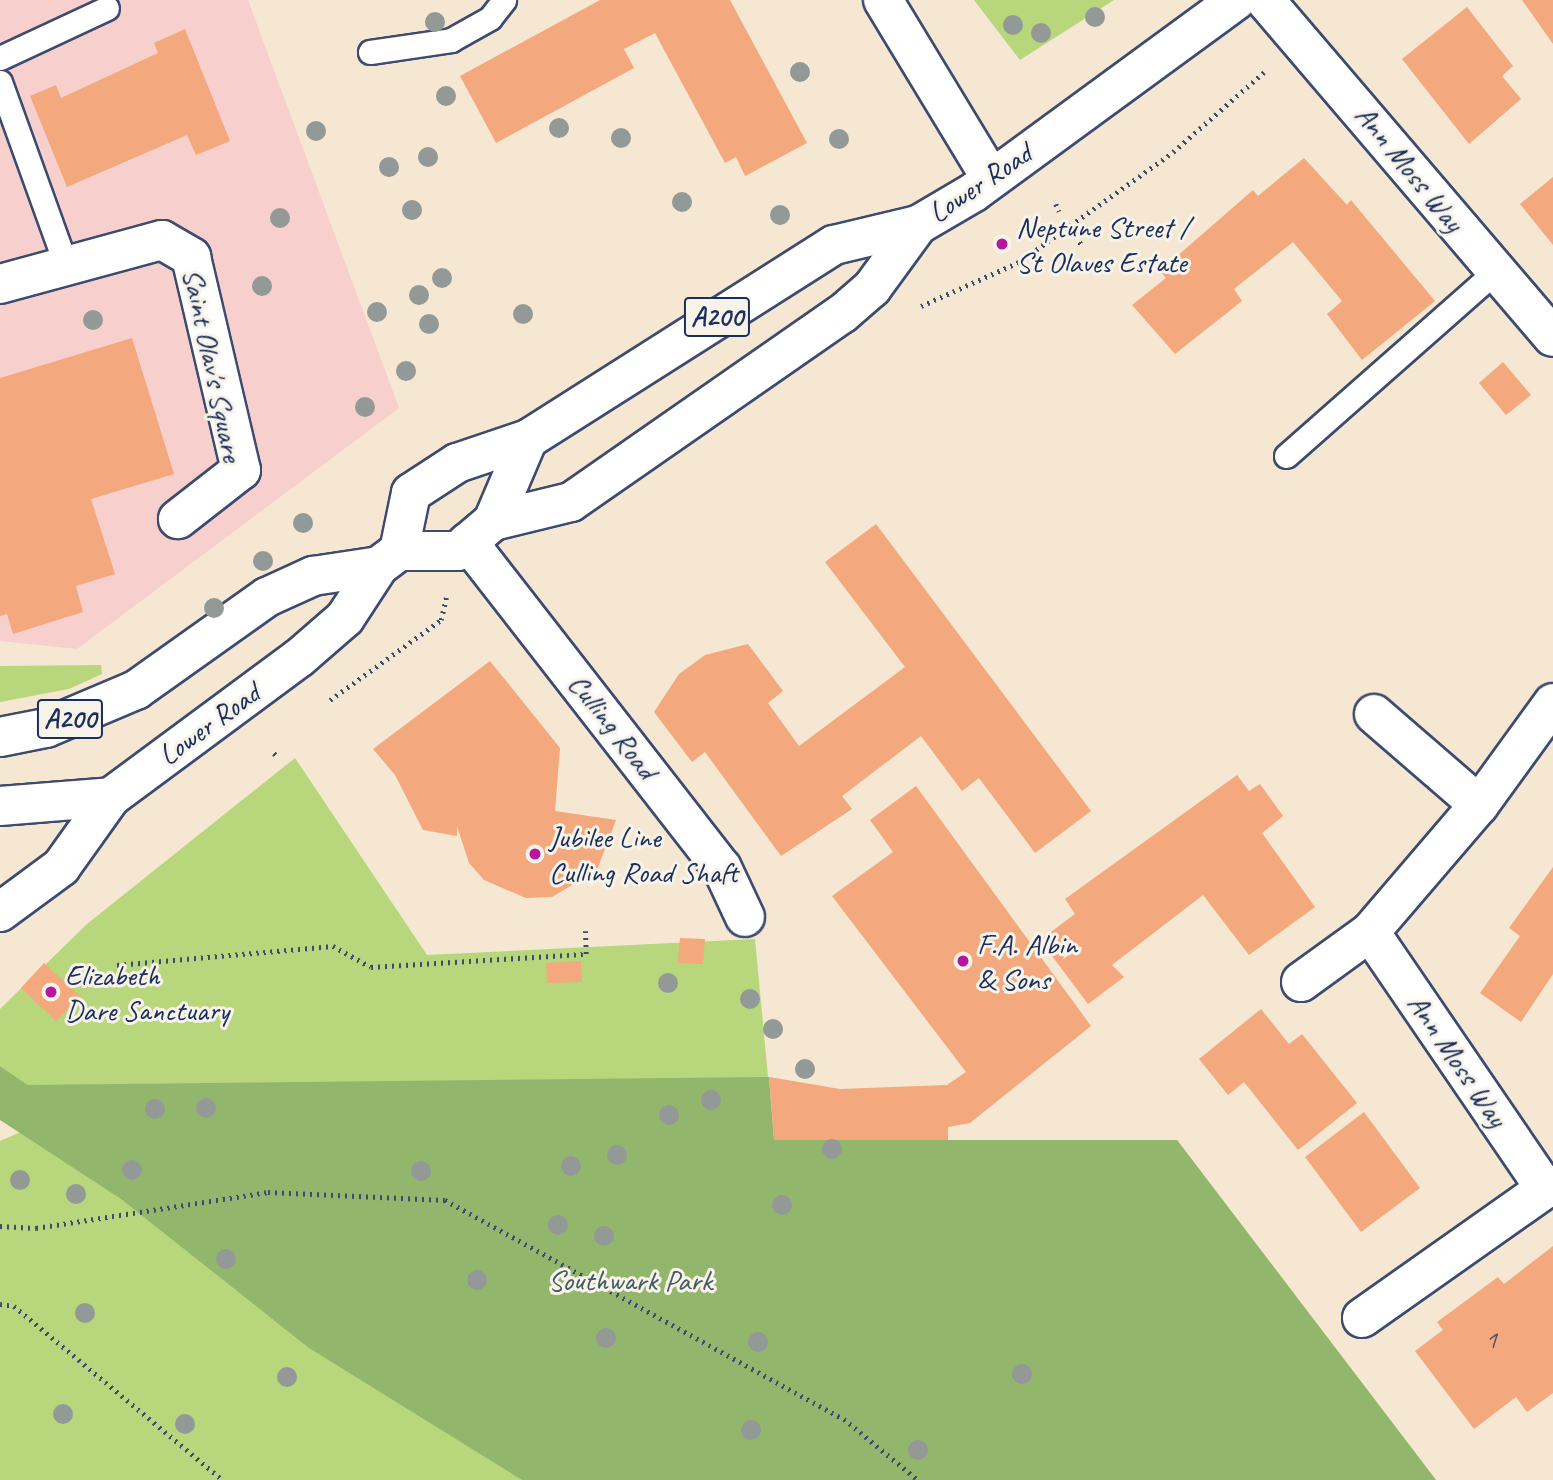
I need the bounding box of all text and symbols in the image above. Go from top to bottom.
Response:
street label: Ann Moss Way [1348,97,1472,239]
street label: Lower Road [922,135,1038,231]
place label: Neptune Street / St Olaves Estate [1016,209,1189,280]
marker: Neptune Street / St Olaves Estate [994,236,1010,252]
street label: Saint Olav's Square [175,265,251,465]
road number: A200 [684,292,750,342]
street label: Culling Road [561,667,665,785]
street label: Lower Road [151,675,267,773]
road number: A200 [37,694,103,744]
place label: Jubilee Line Culling Road Shaft [549,819,739,890]
marker: Jubilee Line Culling Road Shaft [527,846,543,862]
place label: F.A. Albin & Sons [977,926,1077,996]
marker: F.A. Albin & Sons [955,953,971,969]
place label: Elizabeth Dare Sanctuary [65,957,229,1028]
marker: Elizabeth Dare Sanctuary [43,984,59,1000]
street label: Ann Moss Way [1400,986,1516,1134]
park label: Southwark Park [548,1262,712,1298]
house number: 1 [1485,1324,1497,1356]

